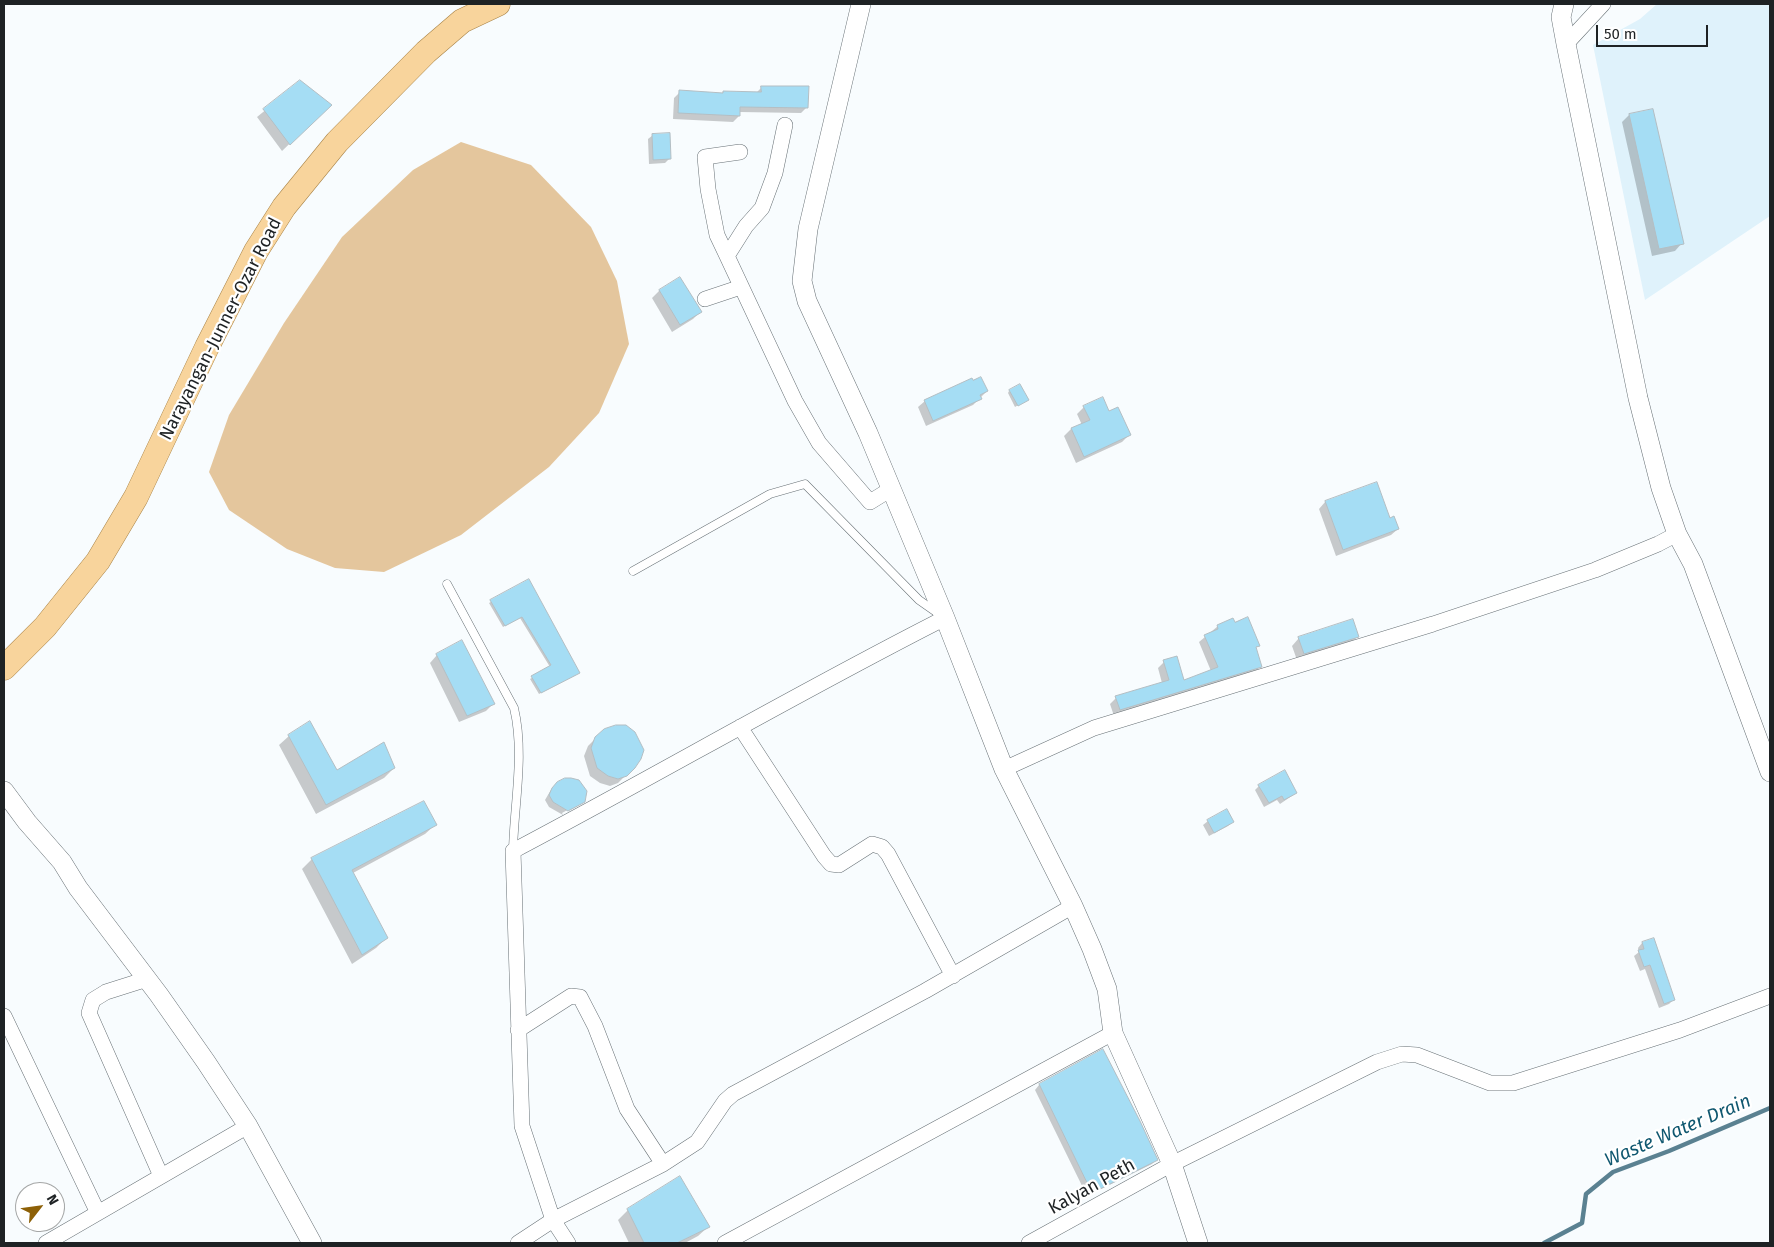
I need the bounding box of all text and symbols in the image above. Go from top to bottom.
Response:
scale bar [1599,15,1712,47]
text: 50 m [1604,25,1637,43]
street label: Narayangan-Junner-Ozar Road [155,214,287,444]
water label: Waste Water Drain [1601,1090,1755,1172]
street label: Kalyan Peth [1045,1154,1139,1220]
north arrow [15,1182,65,1232]
text: N [43,1191,62,1208]

